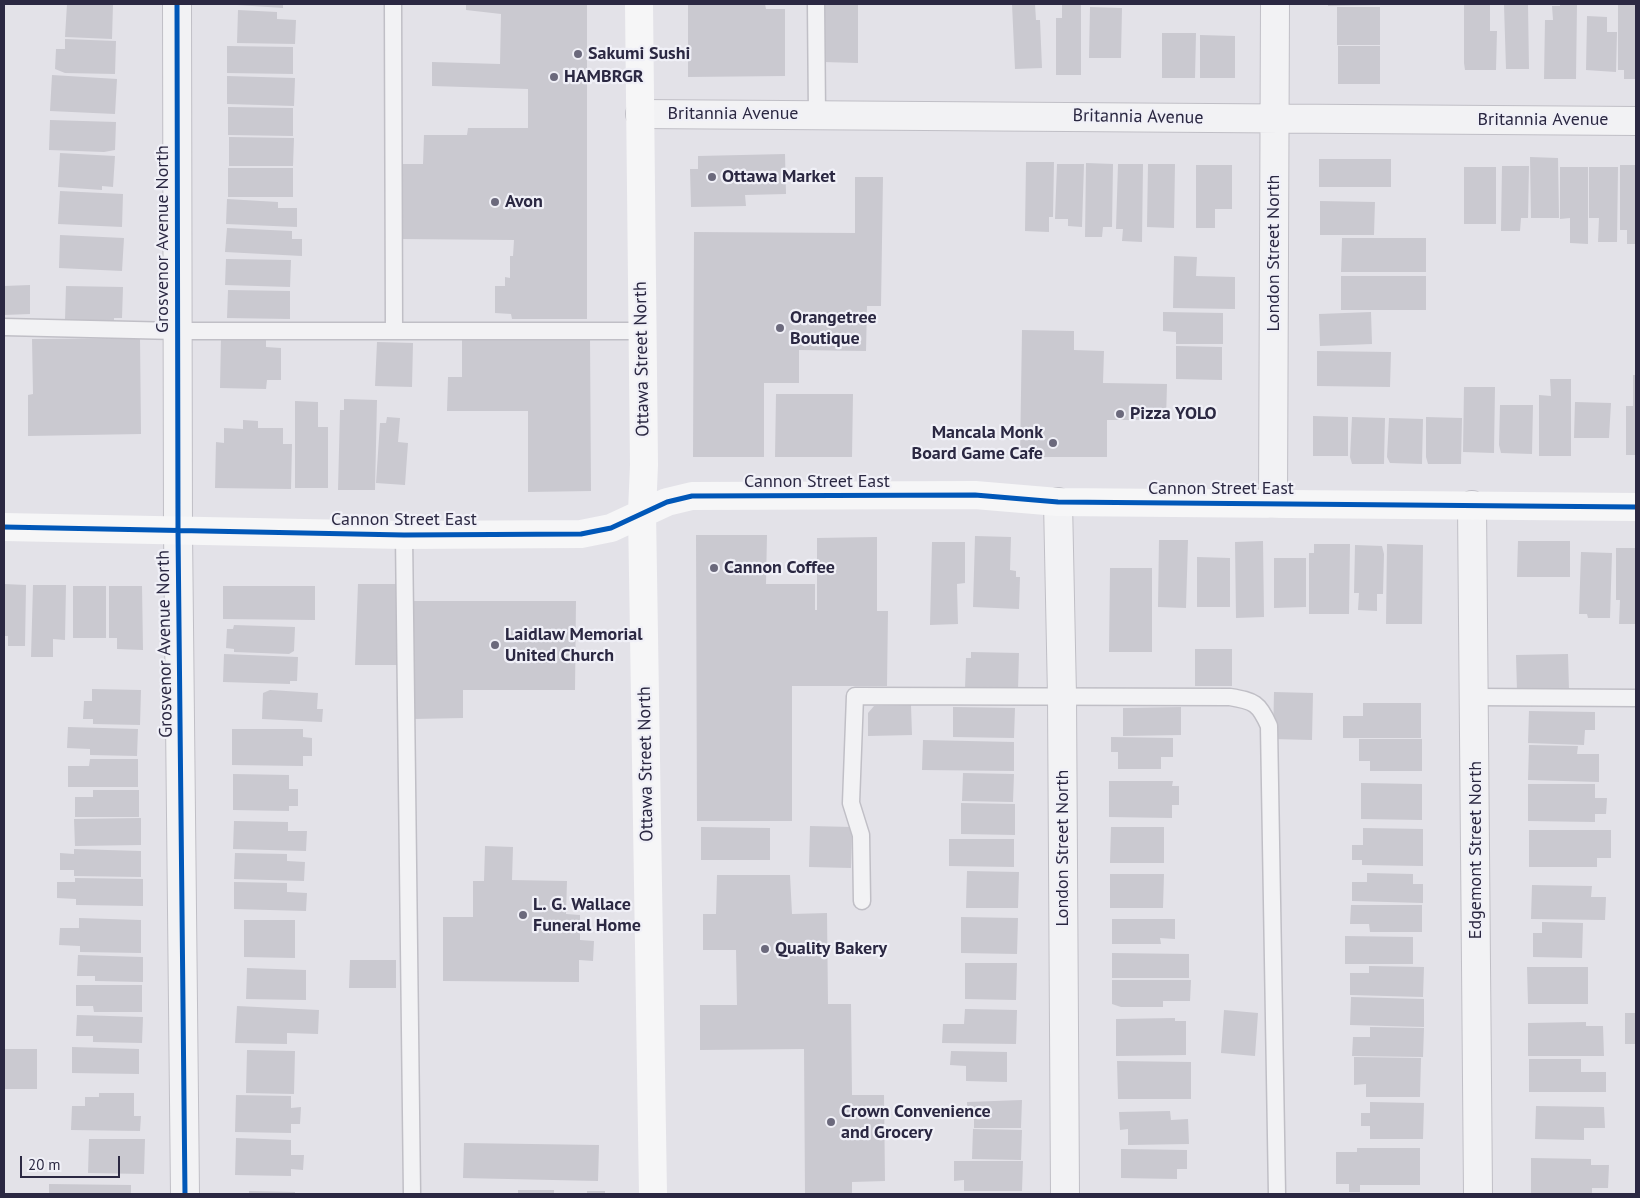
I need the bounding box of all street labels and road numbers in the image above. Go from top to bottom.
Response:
street label: Britannia Avenue [668,103,798,125]
street label: Britannia Avenue [1072,105,1204,129]
street label: Britannia Avenue [1478,109,1608,131]
street label: Grosvenor Avenue North [152,145,174,333]
street label: London Street North [1263,175,1285,331]
street label: Ottawa Street North [630,281,654,437]
street label: Cannon Street East [744,471,890,493]
street label: Cannon Street East [1148,478,1294,500]
street label: Cannon Street East [331,509,477,531]
street label: Grosvenor Avenue North [153,550,177,738]
street label: Ottawa Street North [634,686,658,842]
street label: Edgemont Street North [1465,761,1487,939]
street label: London Street North [1052,770,1074,926]

